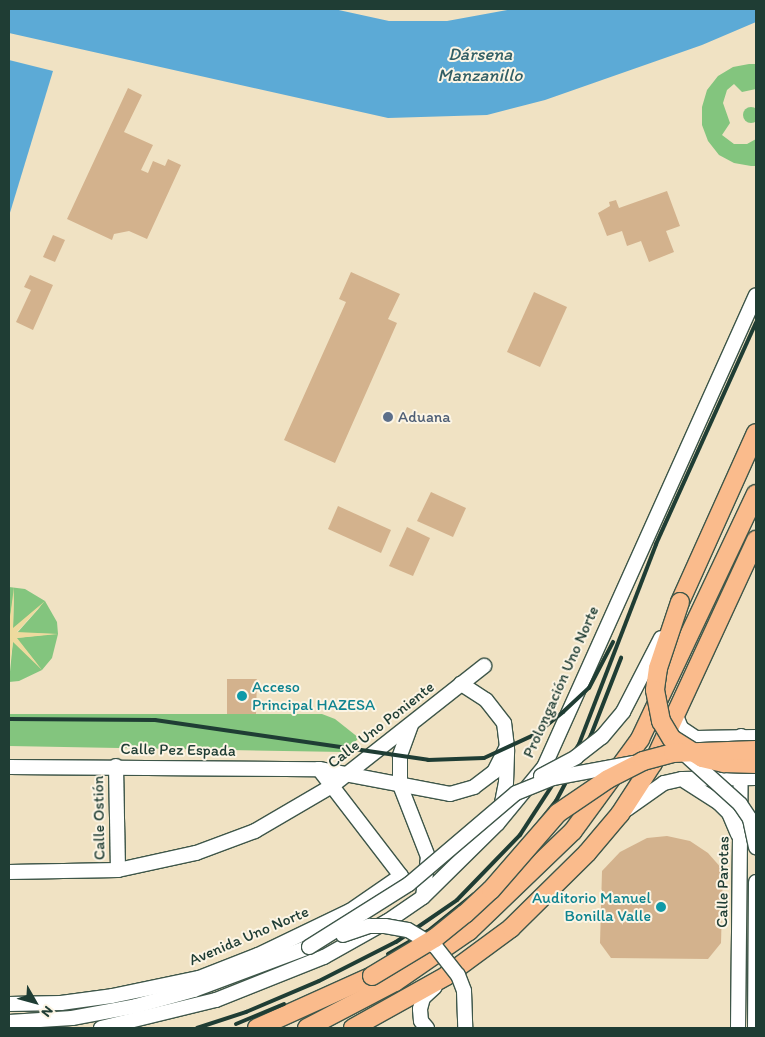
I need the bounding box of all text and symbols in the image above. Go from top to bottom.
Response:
water label: Dársena Manzanillo [438,44,522,86]
place label: Aduana [398,407,451,427]
marker: Aduana [382,411,394,423]
street label: Prolongación Uno Norte [519,603,603,761]
place label: Acceso Principal HAZESA [252,677,375,715]
street label: Calle Uno Poniente [324,677,438,773]
marker: Acceso Principal HAZESA [236,690,248,702]
street label: Calle Pez Espada [120,739,236,761]
street label: Calle Ostión [89,775,109,861]
street label: Calle Parotas [713,836,733,928]
place label: Auditorio Manuel Bonilla Valle [532,888,651,926]
marker: Auditorio Manuel Bonilla Valle [655,901,667,913]
street label: Avenida Uno Norte [186,902,312,970]
north arrow [10,977,60,1027]
text: N [38,1003,57,1020]

